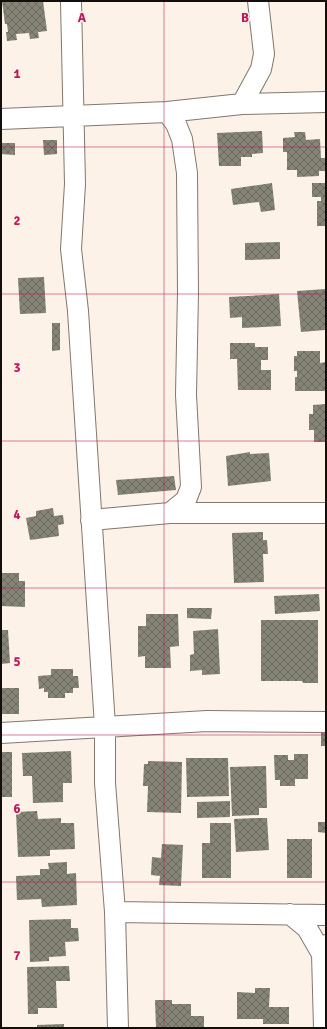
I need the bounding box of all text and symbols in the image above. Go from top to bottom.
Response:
text: A [78,10,87,26]
text: B [241,10,249,26]
text: 1 [13,66,21,82]
text: 2 [13,213,21,229]
text: 3 [13,360,21,376]
text: 4 [13,507,21,523]
text: 5 [13,654,21,670]
text: 6 [13,801,21,817]
text: 7 [13,948,21,964]

